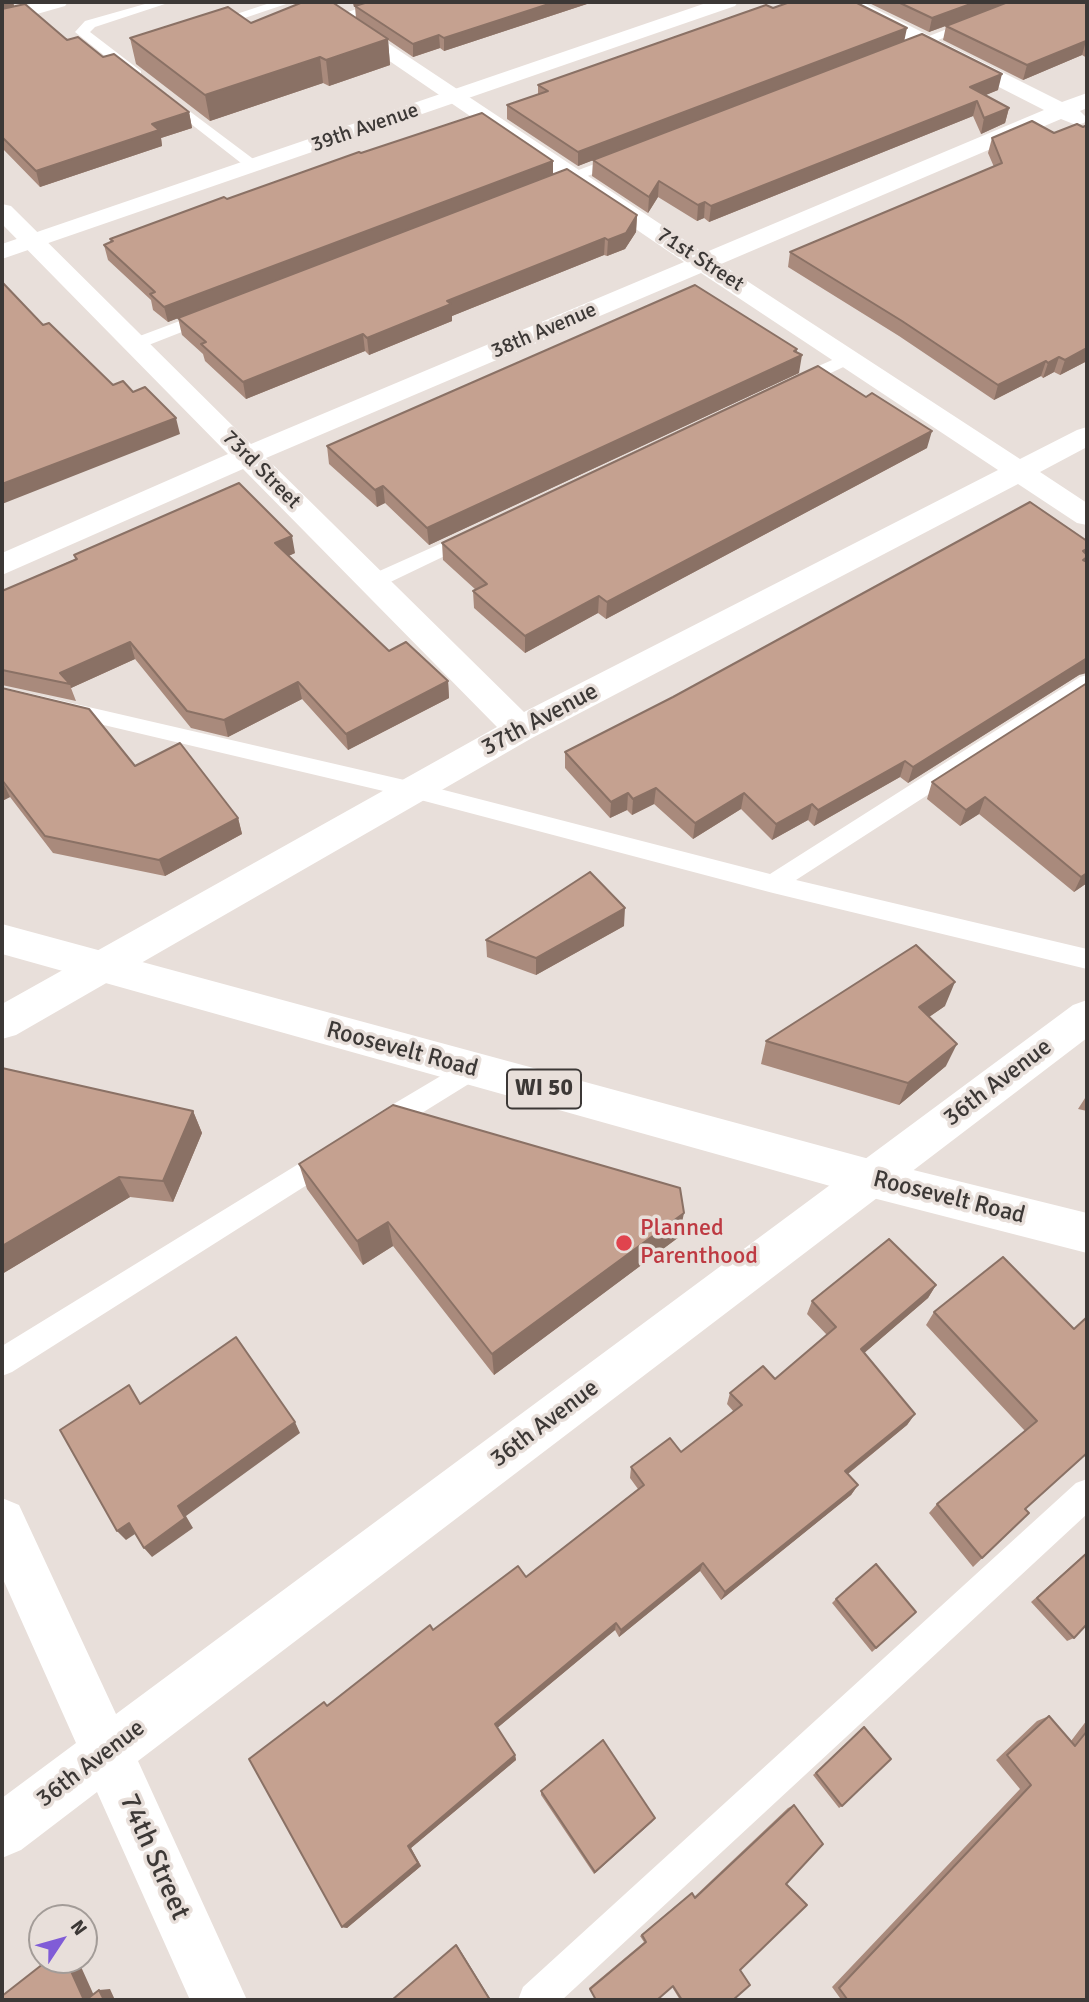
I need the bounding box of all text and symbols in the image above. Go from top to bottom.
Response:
street label: 39th Avenue [308,98,422,158]
street label: 71st Street [652,223,748,297]
street label: 38th Avenue [488,298,600,364]
street label: 73rd Street [216,425,306,515]
street label: 37th Avenue [477,677,603,763]
street label: Roosevelt Road [323,1016,481,1084]
street label: 36th Avenue [938,1033,1058,1133]
road number: WI 50 [507,1070,581,1108]
street label: Roosevelt Road [870,1165,1028,1231]
place label: Planned Parenthood [640,1215,758,1271]
marker: Planned Parenthood [614,1233,634,1253]
street label: 36th Avenue [485,1374,605,1474]
street label: 36th Avenue [31,1714,151,1814]
street label: 74th Street [111,1789,197,1925]
north arrow [28,1904,98,1974]
text: N [65,1915,92,1940]

